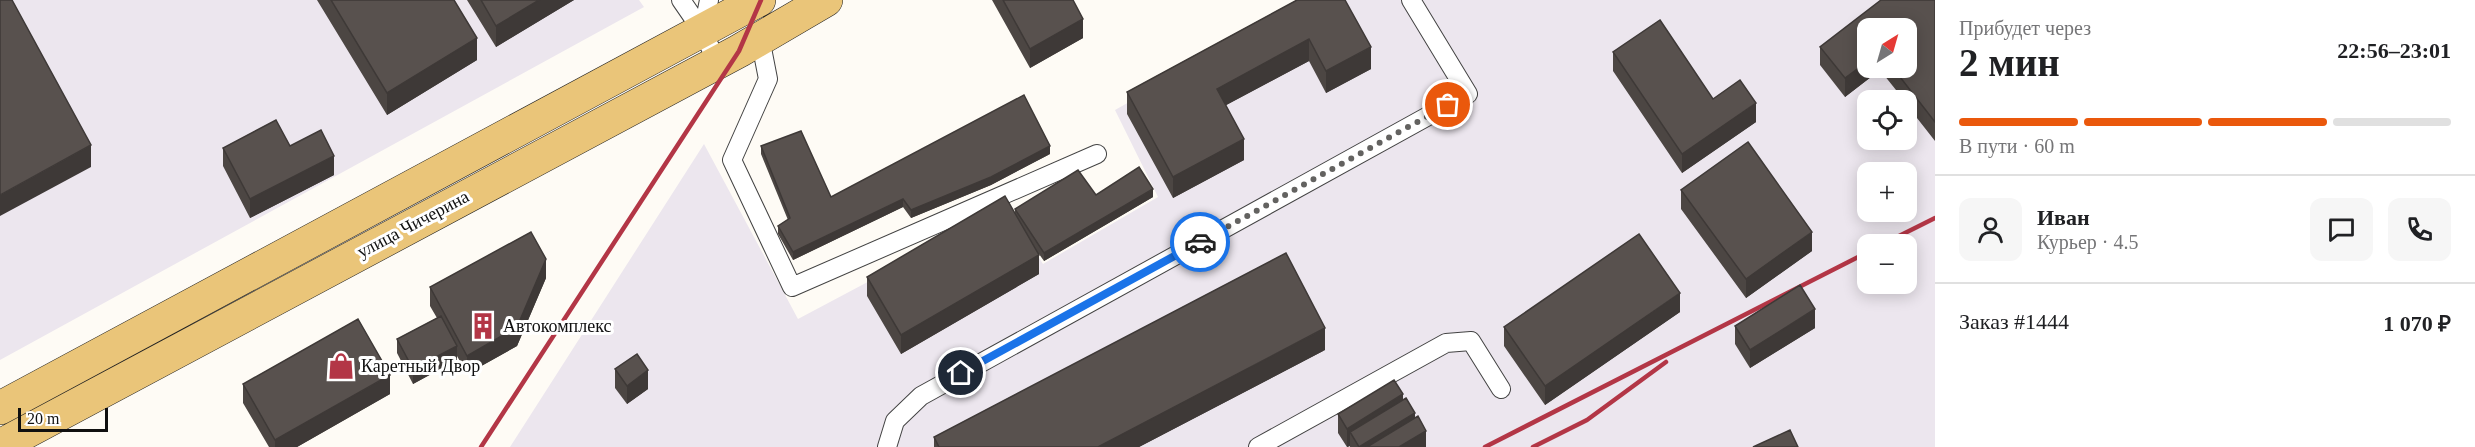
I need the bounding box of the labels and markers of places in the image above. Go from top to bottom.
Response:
pin [1422,79,1473,130]
building icon: Автокомплекс [468,311,498,341]
place label: Автокомплекс [503,316,611,336]
pin [935,347,986,398]
shop icon: Каретный Двор [326,351,356,381]
place label: Каретный Двор [361,356,480,376]

